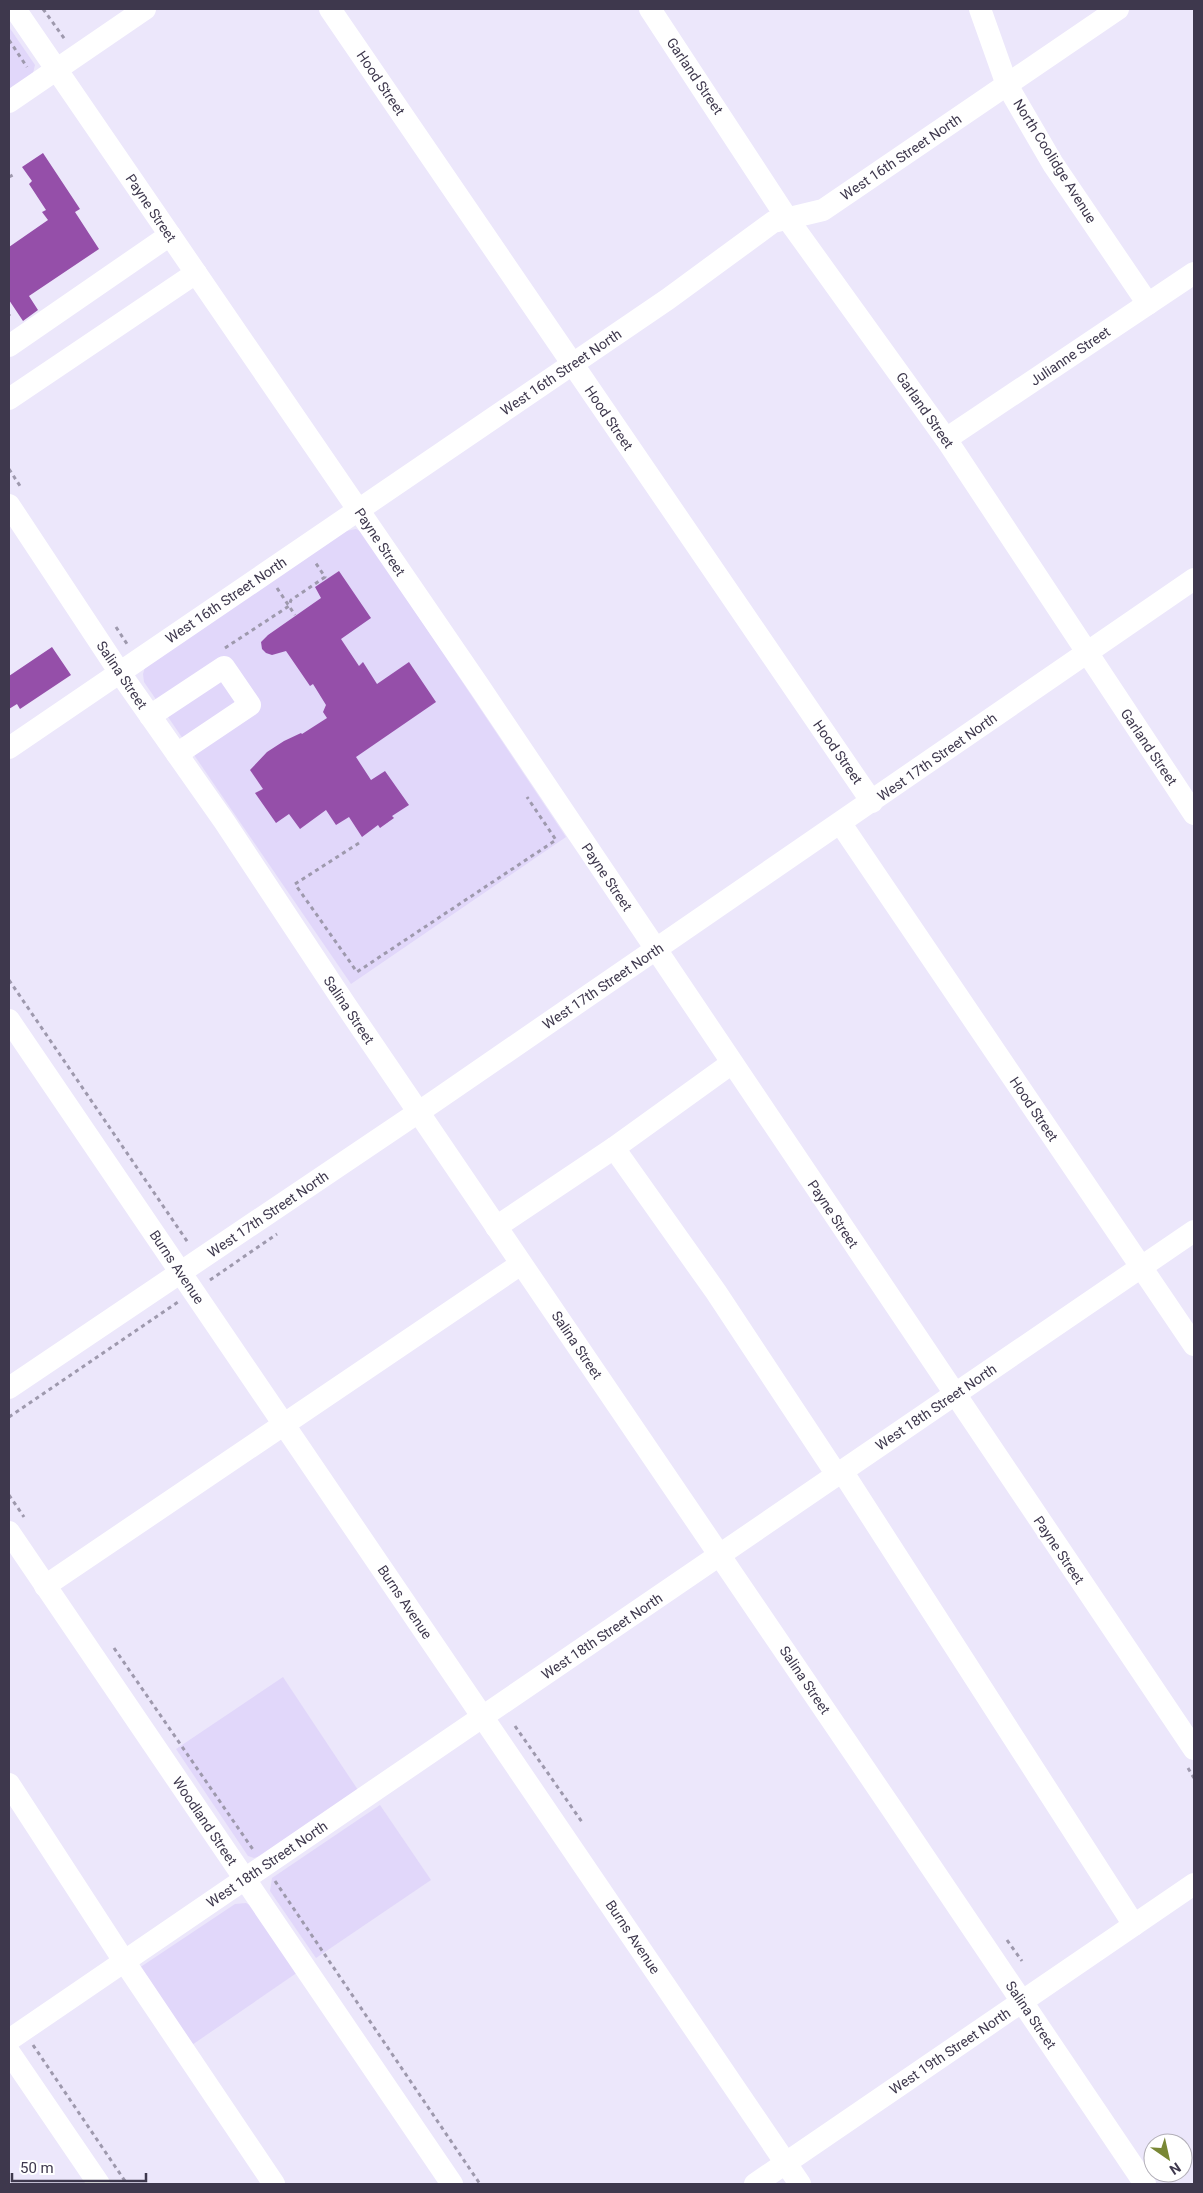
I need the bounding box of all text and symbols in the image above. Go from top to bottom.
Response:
street label: Garland Street [663,35,727,118]
street label: Hood Street [354,48,409,119]
street label: North Coolidge Avenue [1010,96,1100,226]
street label: West 16th Street North [838,111,964,203]
street label: Payne Street [122,171,180,245]
street label: Julianne Street [1027,323,1113,389]
street label: West 16th Street North [498,326,624,418]
street label: Garland Street [893,369,957,451]
street label: Hood Street [582,383,637,454]
street label: Payne Street [351,505,409,579]
street label: West 16th Street North [163,554,289,646]
street label: Salina Street [93,638,151,712]
street label: Garland Street [1117,706,1181,789]
street label: West 17th Street North [874,710,1000,804]
street label: Hood Street [810,717,866,787]
street label: Payne Street [578,840,636,914]
street label: West 17th Street North [540,940,666,1032]
street label: Salina Street [320,973,378,1047]
street label: Hood Street [1007,1074,1062,1145]
street label: West 17th Street North [205,1168,331,1260]
street label: Payne Street [804,1177,862,1251]
street label: Burns Avenue [146,1227,208,1307]
street label: Salina Street [548,1308,606,1382]
street label: West 18th Street North [873,1361,999,1453]
street label: Payne Street [1030,1513,1088,1587]
street label: Burns Avenue [374,1562,436,1642]
street label: West 18th Street North [539,1590,665,1682]
street label: Salina Street [776,1643,834,1717]
street label: Woodland Street [170,1774,241,1869]
street label: West 18th Street North [204,1818,330,1910]
street label: Burns Avenue [602,1897,664,1977]
street label: Salina Street [1002,1978,1060,2052]
street label: West 19th Street North [887,2005,1013,2097]
north arrow [1143,2133,1193,2183]
scale bar [12,2150,146,2182]
text: 50 m [20,2159,54,2177]
text: N [1167,2159,1184,2178]

